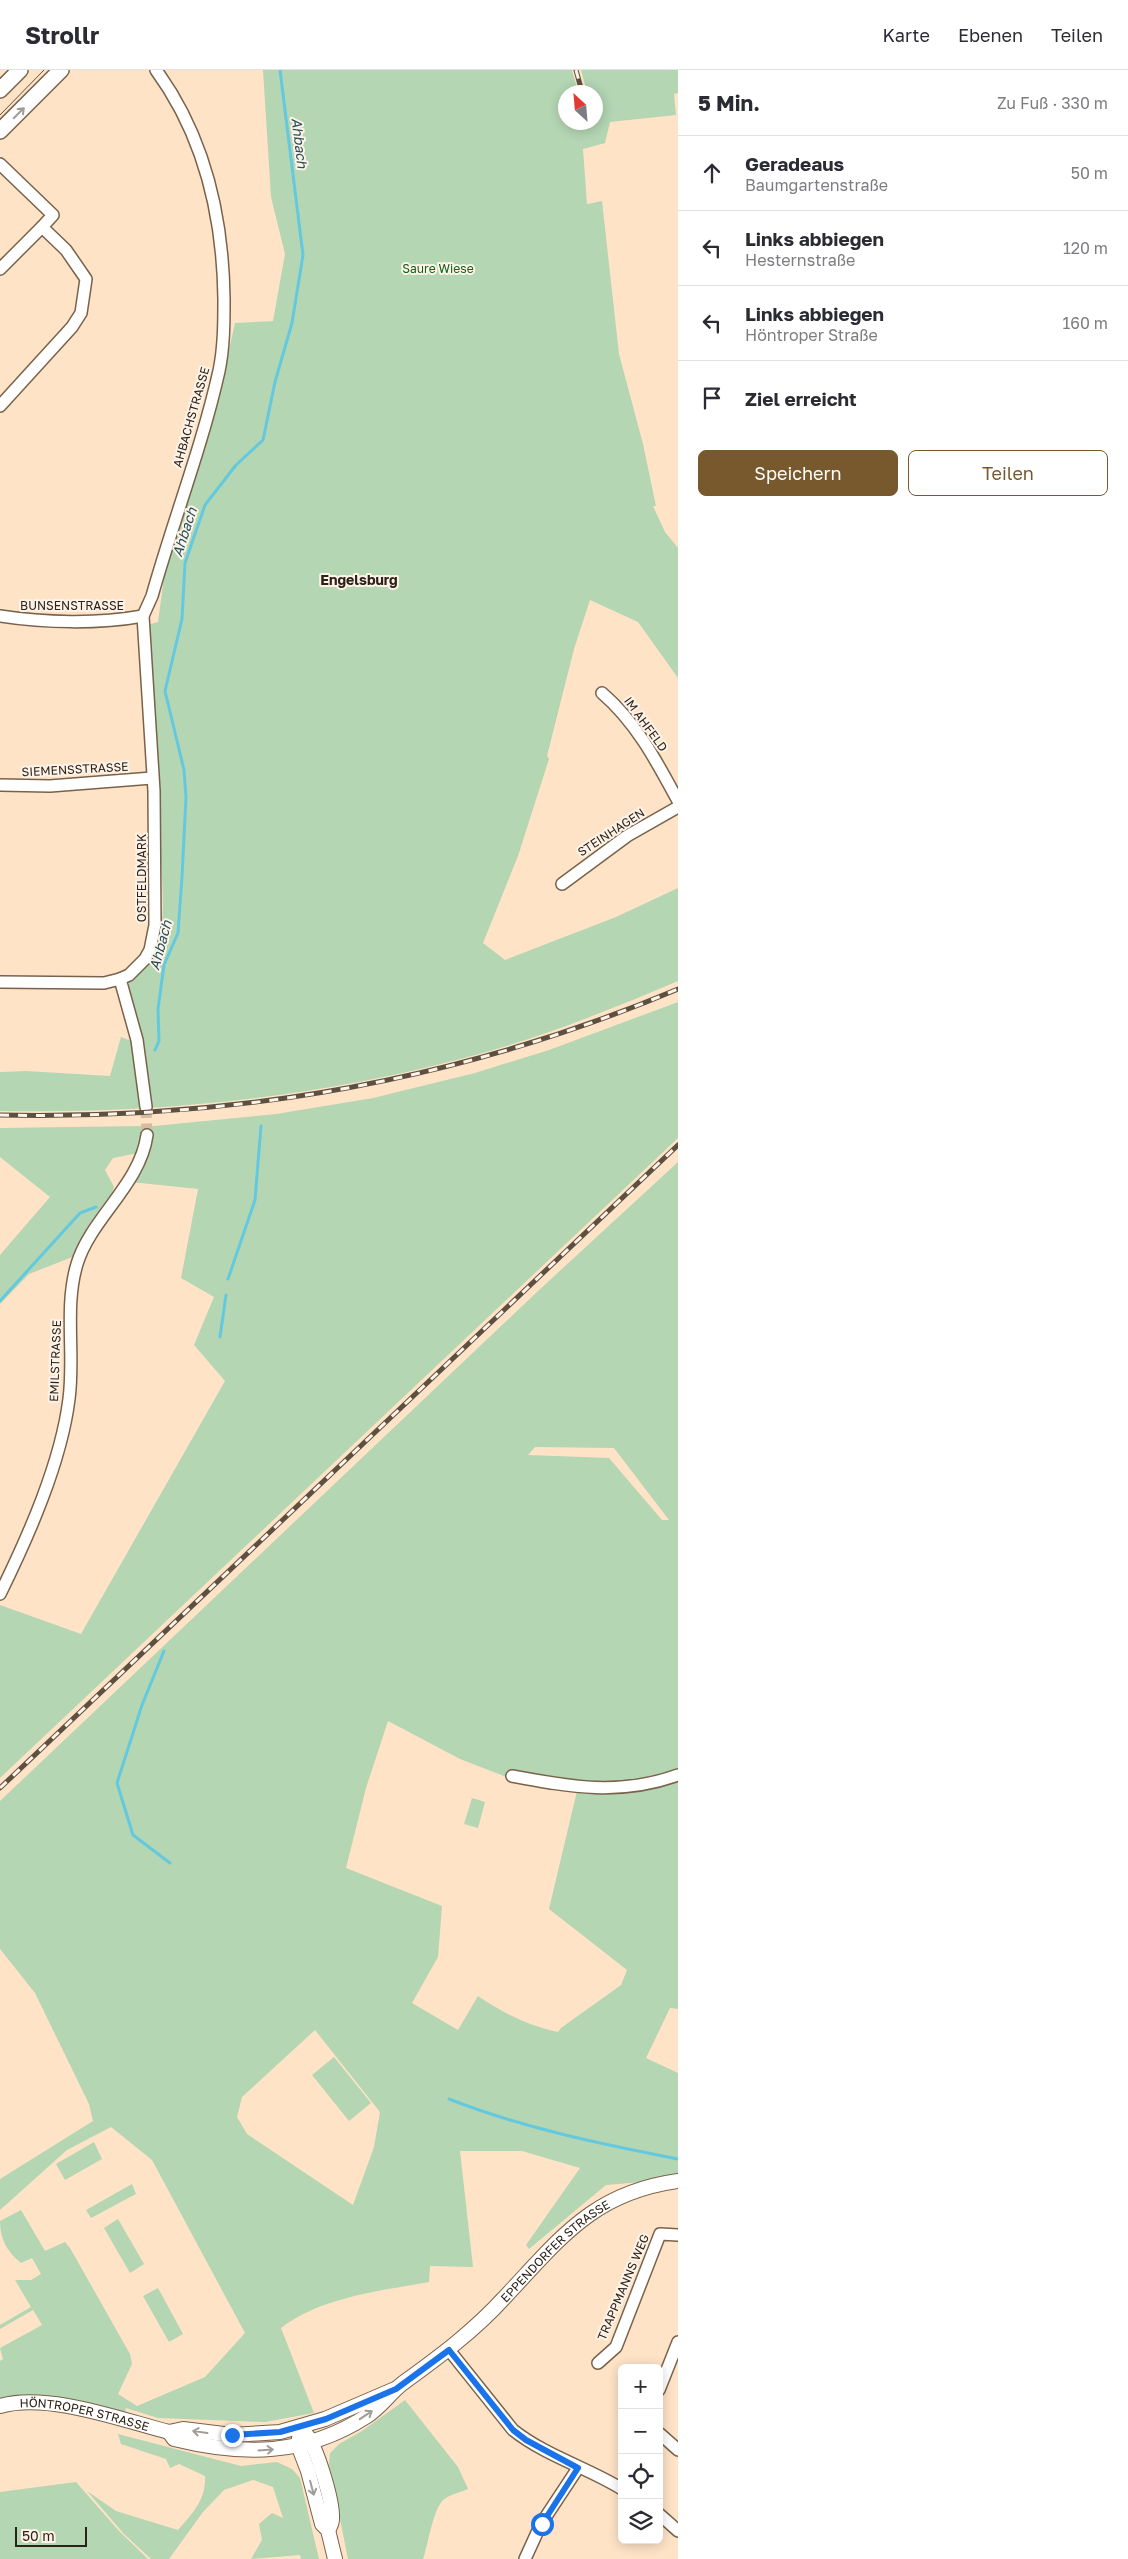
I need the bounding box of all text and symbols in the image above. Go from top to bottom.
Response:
text: Strollr [25,20,99,49]
text: Karte [883,24,930,46]
text: Ebenen [958,24,1023,46]
text: Teilen [1051,24,1103,46]
north arrow [558,85,603,130]
text: 5 Min. [698,90,760,116]
text: Zu Fuß · 330 m [997,93,1108,113]
one-way arrow [12,107,24,119]
water label: Ahbach [288,117,312,171]
text: Geradeaus [745,152,844,175]
icon: ahead [698,159,726,187]
text: 50 m [1071,163,1108,183]
text: Baumgartenstraße [745,175,888,195]
text: Links abbiegen [745,227,884,250]
icon: left [698,234,726,262]
text: 120 m [1063,238,1108,258]
text: Hesternstraße [745,250,855,270]
park label: Saure Wiese [402,261,474,276]
text: Links abbiegen [745,302,884,325]
icon: left [698,309,726,337]
text: 160 m [1062,313,1108,333]
text: Höntroper Straße [745,325,878,345]
street label: AHBACHSTRASSE [169,365,213,469]
icon: arrive [698,384,726,412]
text: Ziel erreicht [745,387,857,410]
button: Speichern [698,450,898,496]
button: Teilen [908,450,1108,496]
water label: Ahbach [168,504,200,559]
district label: Engelsburg [320,571,398,588]
street label: BUNSENSTRASSE [20,598,124,613]
street label: IM AHFELD [621,694,671,754]
street label: SIEMENSSTRASSE [21,759,129,779]
street label: STEINHAGEN [575,805,647,859]
street label: OSTFELDMARK [134,834,149,922]
water label: Ahbach [145,917,175,972]
street label: EMILSTRASSE [46,1320,64,1402]
street label: EPPENDORFER STRASSE [497,2196,612,2305]
street label: TRAPPMANNS WEG [594,2232,652,2342]
map controls [618,2364,663,2544]
button: + [618,2364,663,2409]
street label: HÖNTROPER STRASSE [19,2395,151,2434]
button: − [618,2409,663,2454]
one-way arrow [359,2410,373,2421]
route end [221,2424,244,2447]
one-way arrow [193,2427,209,2437]
one-way arrow [258,2445,274,2454]
button: locate [618,2454,663,2499]
one-way arrow [308,2480,317,2496]
button: layers [618,2499,663,2544]
route start [531,2513,554,2536]
scale bar [15,2524,88,2547]
text: 50 m [22,2527,55,2544]

